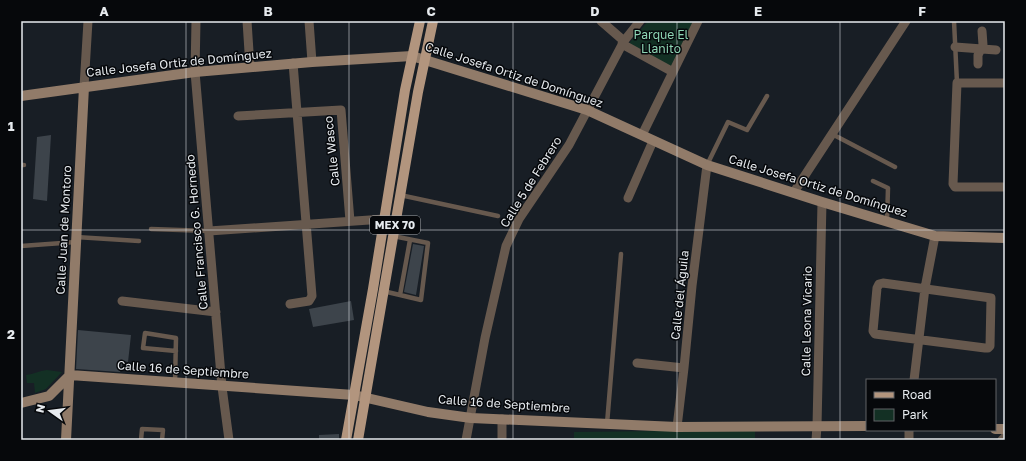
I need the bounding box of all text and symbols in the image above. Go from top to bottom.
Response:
text: A [99,3,109,19]
text: B [263,3,273,19]
text: C [426,3,436,19]
text: D [590,3,600,19]
text: E [754,3,762,19]
text: F [918,3,926,19]
park label: Parque El Llanito [634,27,689,56]
street label: Calle Josefa Ortiz de Domínguez [423,39,605,110]
street label: Calle Josefa Ortiz de Domínguez [86,45,272,80]
street label: Calle Wasco [320,115,343,187]
text: 1 [8,118,15,134]
street label: Calle 5 de Febrero [497,133,565,230]
street label: Calle Josefa Ortiz de Domínguez [727,151,909,220]
street label: Calle Francisco G. Hornedo [182,154,211,310]
street label: Calle Juan de Montoro [53,165,74,295]
road number: MEX 70 [370,216,420,234]
street label: Calle del Águila [667,249,692,341]
street label: Calle Leona Vicario [798,266,815,376]
text: 2 [7,326,15,342]
street label: Calle 16 de Septiembre [116,357,250,382]
legend [866,379,996,431]
text: Road [902,387,931,402]
north arrow [30,391,70,431]
street label: Calle 16 de Septiembre [437,391,571,416]
text: N [32,403,47,414]
text: Park [902,407,928,422]

